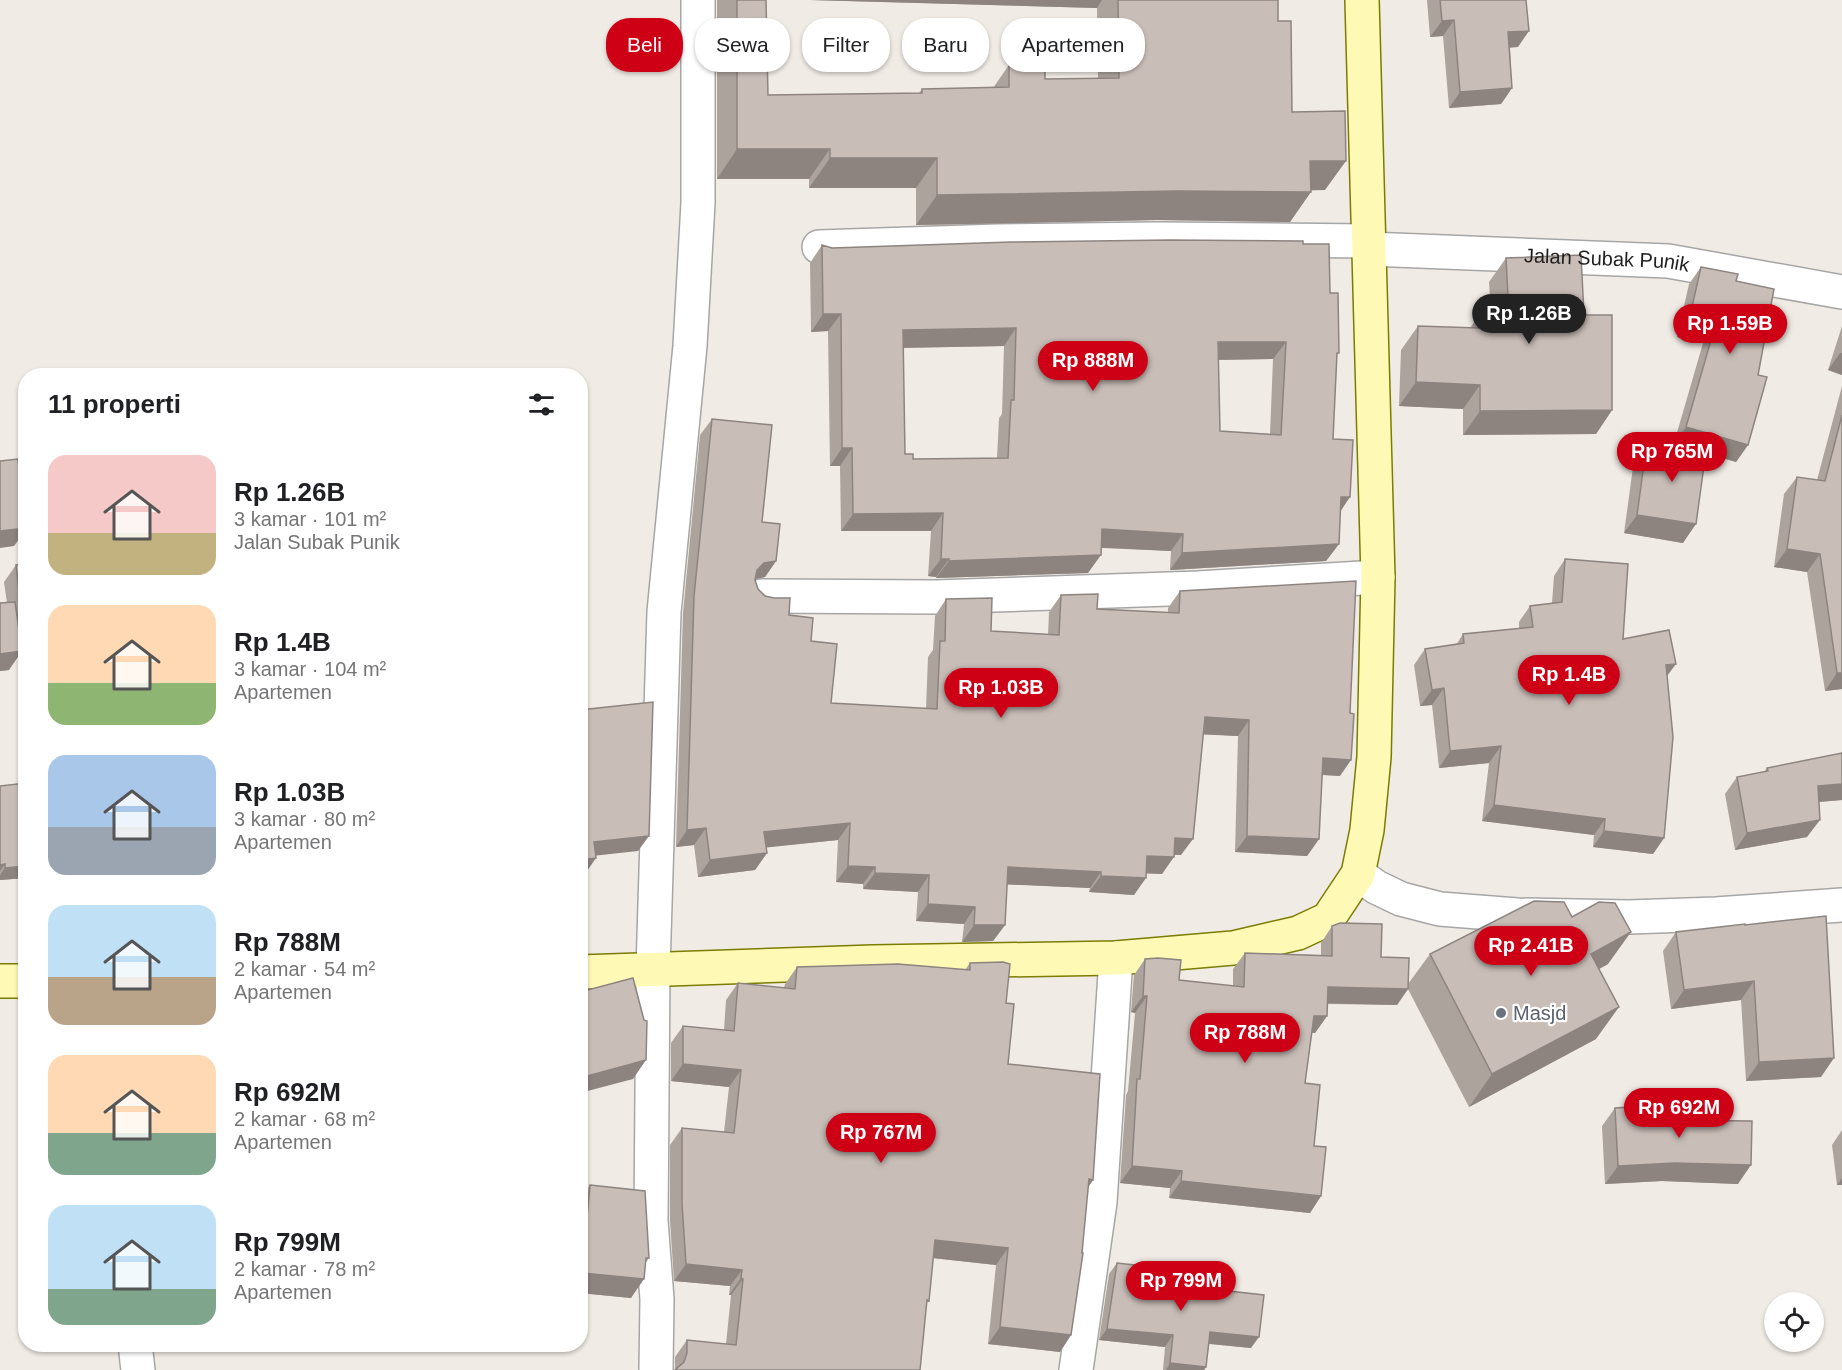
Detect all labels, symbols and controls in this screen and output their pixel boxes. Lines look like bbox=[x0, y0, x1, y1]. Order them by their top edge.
chip: Beli bbox=[606, 18, 683, 72]
chip: Sewa bbox=[695, 18, 790, 72]
chip: Filter bbox=[802, 18, 890, 72]
chip: Baru bbox=[902, 18, 989, 72]
chip: Apartemen bbox=[1001, 18, 1145, 72]
street label: Jalan Subak Punik bbox=[1524, 244, 1692, 276]
pin: Rp 1.26B bbox=[1467, 294, 1591, 345]
text: Rp 1.26B bbox=[1486, 302, 1572, 324]
pin: Rp 1.59B bbox=[1668, 304, 1792, 355]
text: Rp 1.59B bbox=[1687, 312, 1773, 334]
pin: Rp 888M bbox=[1038, 341, 1148, 392]
text: Rp 888M bbox=[1052, 349, 1134, 371]
icon: filters bbox=[525, 388, 558, 421]
text: 11 properti bbox=[48, 389, 181, 419]
pin: Rp 765M bbox=[1617, 432, 1727, 483]
text: Rp 765M bbox=[1631, 440, 1713, 462]
text: Rp 1.26B bbox=[234, 477, 345, 507]
icon: home bbox=[96, 479, 168, 551]
text: 3 kamar · 101 m² bbox=[234, 508, 386, 530]
text: Jalan Subak Punik bbox=[234, 531, 400, 553]
text: Rp 1.4B bbox=[234, 627, 331, 657]
icon: home bbox=[96, 629, 168, 701]
pin: Rp 1.4B bbox=[1514, 655, 1624, 706]
text: 3 kamar · 104 m² bbox=[234, 658, 386, 680]
text: Rp 1.4B bbox=[1532, 663, 1606, 685]
pin: Rp 1.03B bbox=[939, 668, 1063, 719]
text: Rp 1.03B bbox=[958, 676, 1044, 698]
text: Apartemen bbox=[234, 681, 332, 703]
text: Rp 1.03B bbox=[234, 777, 345, 807]
icon: home bbox=[96, 779, 168, 851]
text: 3 kamar · 80 m² bbox=[234, 808, 375, 830]
text: Apartemen bbox=[234, 831, 332, 853]
pin: Rp 2.41B bbox=[1469, 926, 1593, 977]
text: Rp 788M bbox=[234, 927, 341, 957]
icon: home bbox=[96, 929, 168, 1001]
text: Rp 2.41B bbox=[1488, 934, 1574, 956]
text: 2 kamar · 54 m² bbox=[234, 958, 375, 980]
text: Apartemen bbox=[234, 981, 332, 1003]
place label: Masjd bbox=[1513, 1002, 1566, 1024]
marker: Masjd bbox=[1494, 1006, 1508, 1020]
pin: Rp 788M bbox=[1190, 1013, 1300, 1064]
text: Rp 788M bbox=[1204, 1021, 1286, 1043]
text: Rp 692M bbox=[234, 1077, 341, 1107]
icon: home bbox=[96, 1079, 168, 1151]
pin: Rp 692M bbox=[1624, 1088, 1734, 1139]
text: Rp 692M bbox=[1638, 1096, 1720, 1118]
text: 2 kamar · 68 m² bbox=[234, 1108, 375, 1130]
pin: Rp 767M bbox=[826, 1113, 936, 1164]
text: Rp 767M bbox=[840, 1121, 922, 1143]
text: Apartemen bbox=[234, 1131, 332, 1153]
text: Rp 799M bbox=[234, 1227, 341, 1257]
icon: home bbox=[96, 1229, 168, 1301]
text: 2 kamar · 78 m² bbox=[234, 1258, 375, 1280]
pin: Rp 799M bbox=[1126, 1261, 1236, 1312]
text: Rp 799M bbox=[1140, 1269, 1222, 1291]
text: Apartemen bbox=[234, 1281, 332, 1303]
map controls bbox=[1764, 1292, 1824, 1352]
button: locate bbox=[1764, 1292, 1824, 1352]

